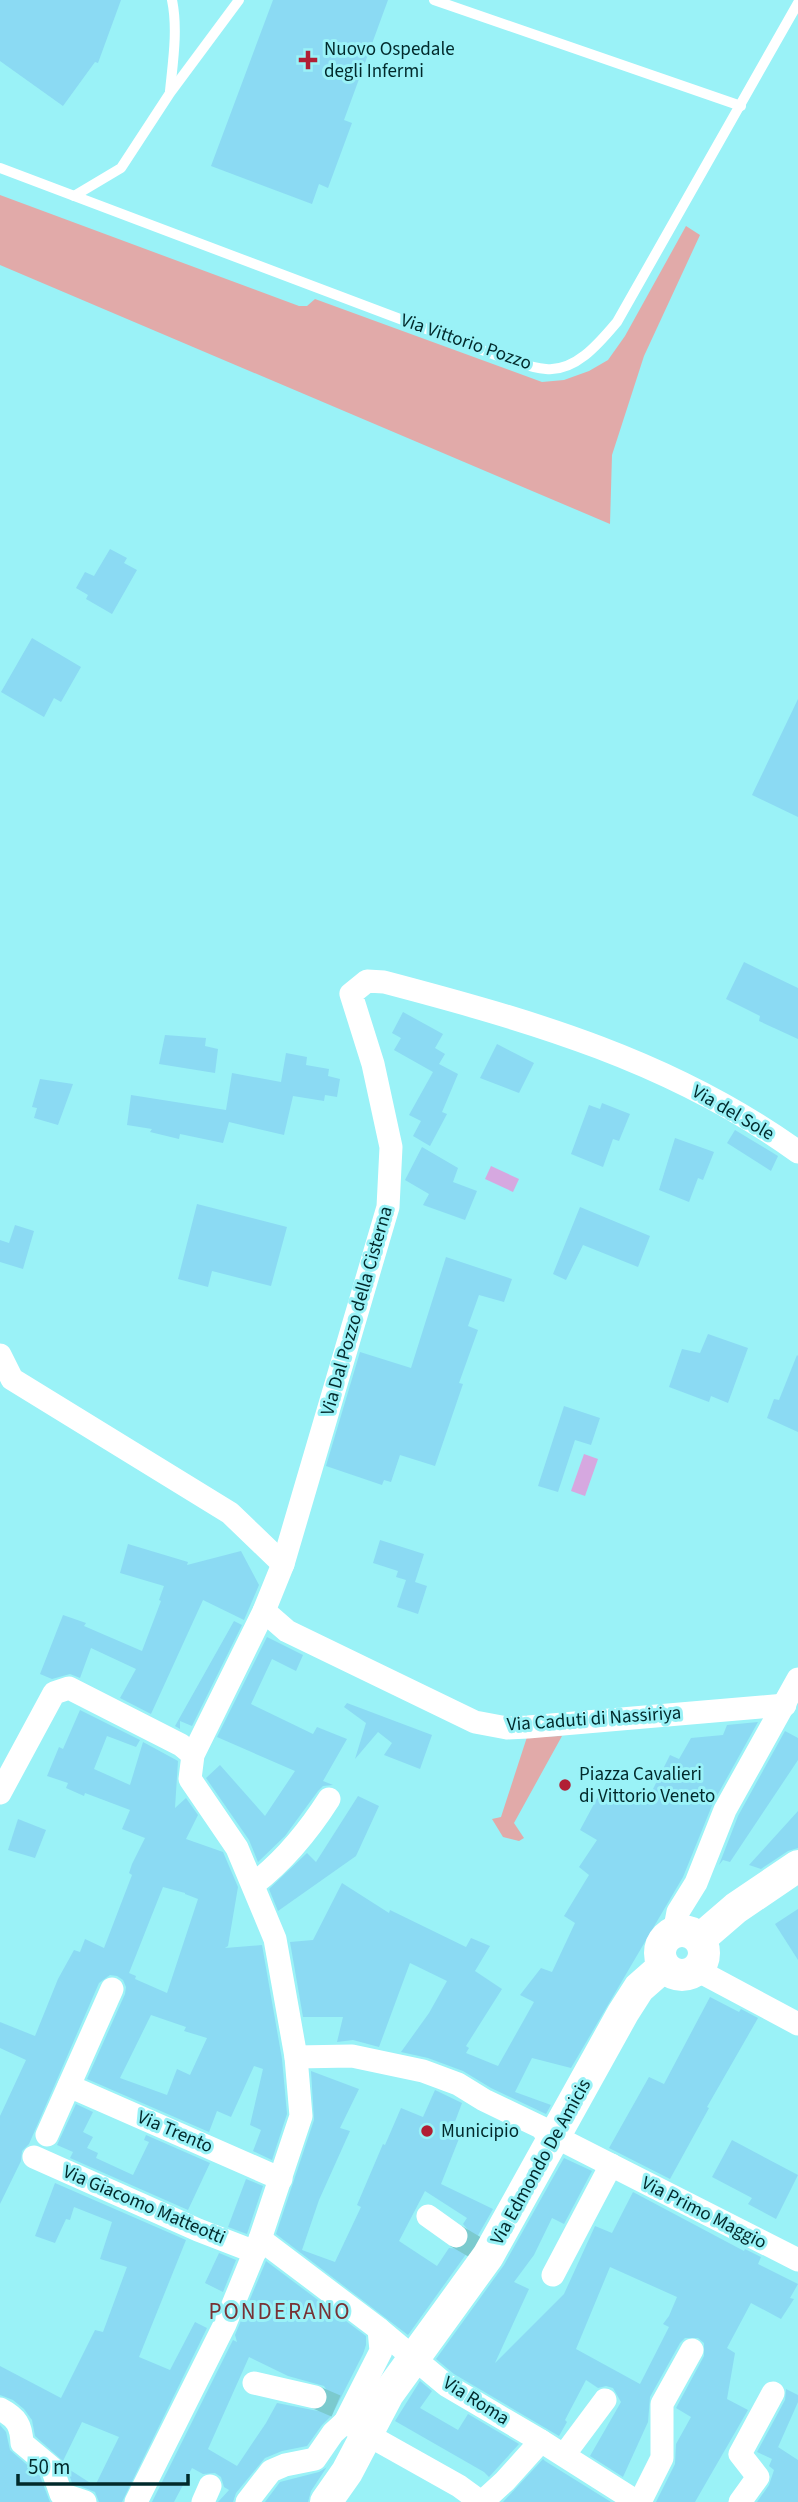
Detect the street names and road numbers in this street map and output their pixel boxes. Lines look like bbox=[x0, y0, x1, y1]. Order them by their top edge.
street label: Via Vittorio Pozzo bbox=[397, 307, 535, 377]
street label: Via del Sole bbox=[687, 1079, 779, 1147]
street label: Via Dal Pozzo della Cisterna bbox=[314, 1203, 400, 1419]
street label: Via Caduti di Nassiriya bbox=[506, 1699, 682, 1739]
street label: Via Edmondo De Amicis bbox=[484, 2074, 598, 2250]
street label: Via Trento bbox=[133, 2104, 217, 2160]
street label: Via Giacomo Matteotti bbox=[59, 2159, 229, 2251]
street label: Via Primo Maggio bbox=[637, 2170, 771, 2256]
street label: Via Roma bbox=[437, 2370, 515, 2432]

